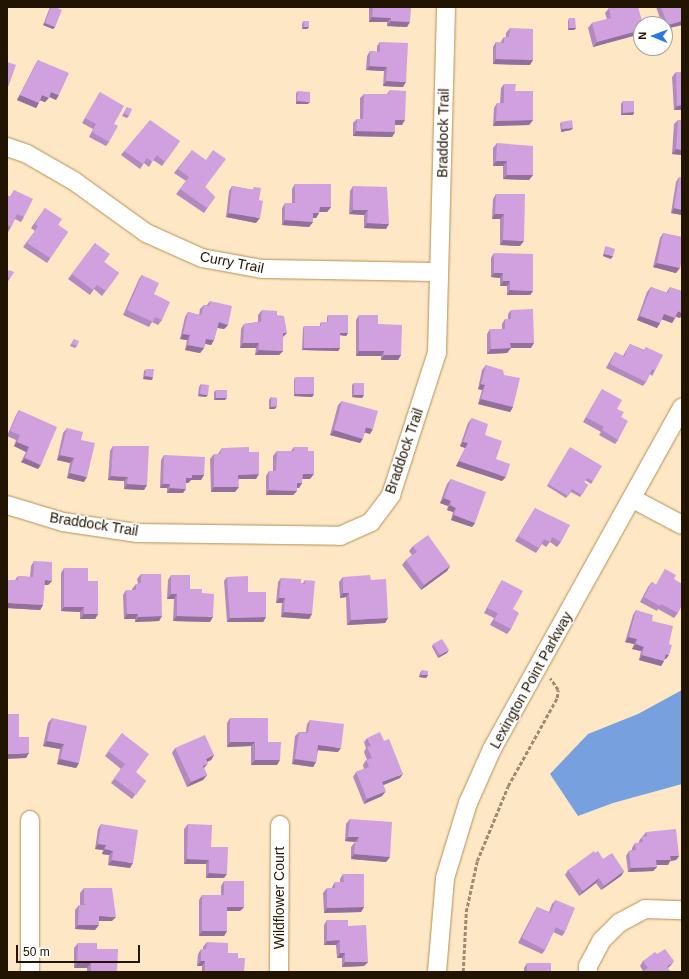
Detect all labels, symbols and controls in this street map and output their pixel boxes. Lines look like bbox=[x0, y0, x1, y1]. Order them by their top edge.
north arrow bbox=[633, 16, 673, 56]
text: N bbox=[636, 32, 648, 40]
street label: Braddock Trail bbox=[434, 88, 452, 178]
street label: Curry Trail bbox=[199, 248, 265, 276]
street label: Braddock Trail bbox=[381, 406, 427, 496]
street label: Braddock Trail bbox=[48, 509, 140, 539]
street label: Lexington Point Parkway bbox=[486, 609, 576, 751]
street label: Wildflower Court bbox=[271, 847, 287, 949]
scale bar bbox=[18, 937, 142, 963]
text: 50 m bbox=[23, 945, 50, 959]

